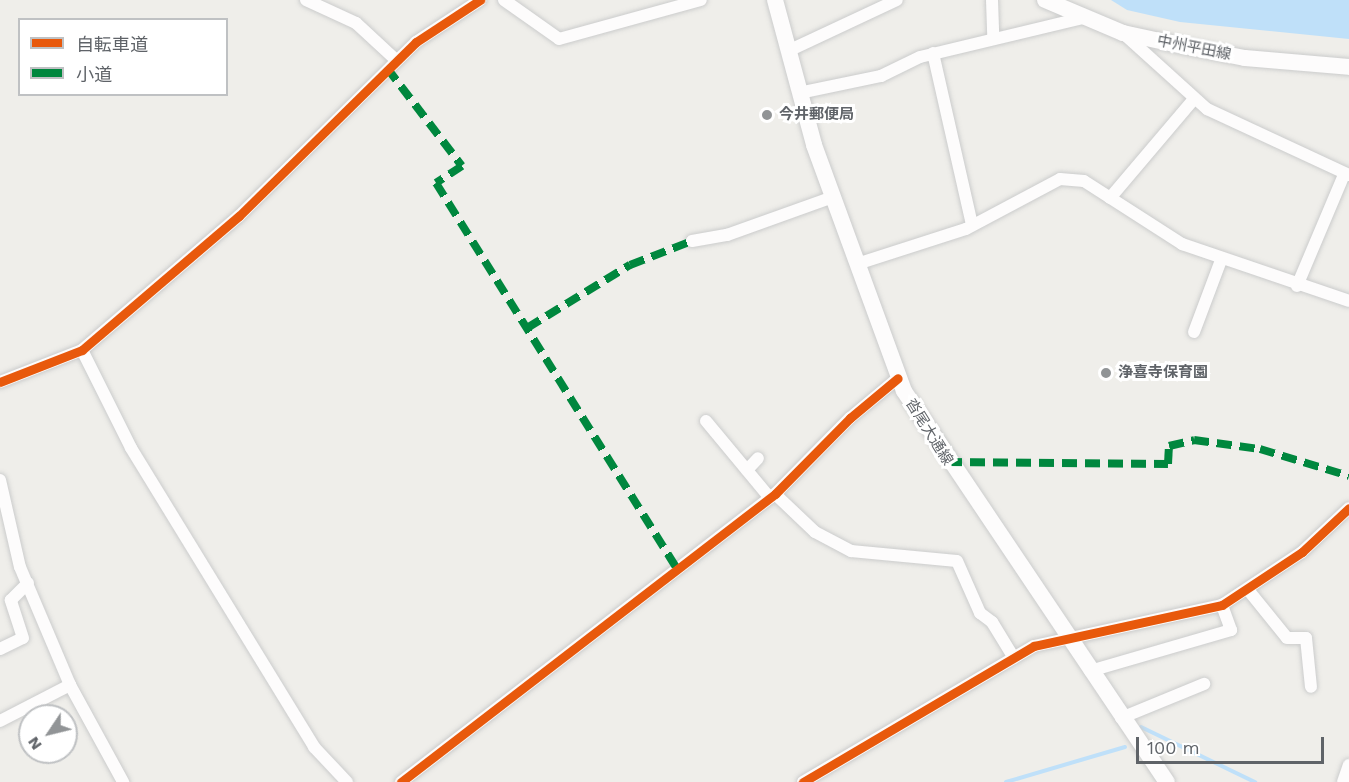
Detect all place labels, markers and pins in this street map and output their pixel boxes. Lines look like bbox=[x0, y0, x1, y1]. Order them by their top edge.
place label: 今井郵便局 bbox=[779, 106, 854, 124]
marker: 今井郵便局 bbox=[760, 108, 774, 122]
place label: 浄喜寺保育園 bbox=[1118, 364, 1208, 382]
marker: 浄喜寺保育園 bbox=[1099, 366, 1113, 380]

